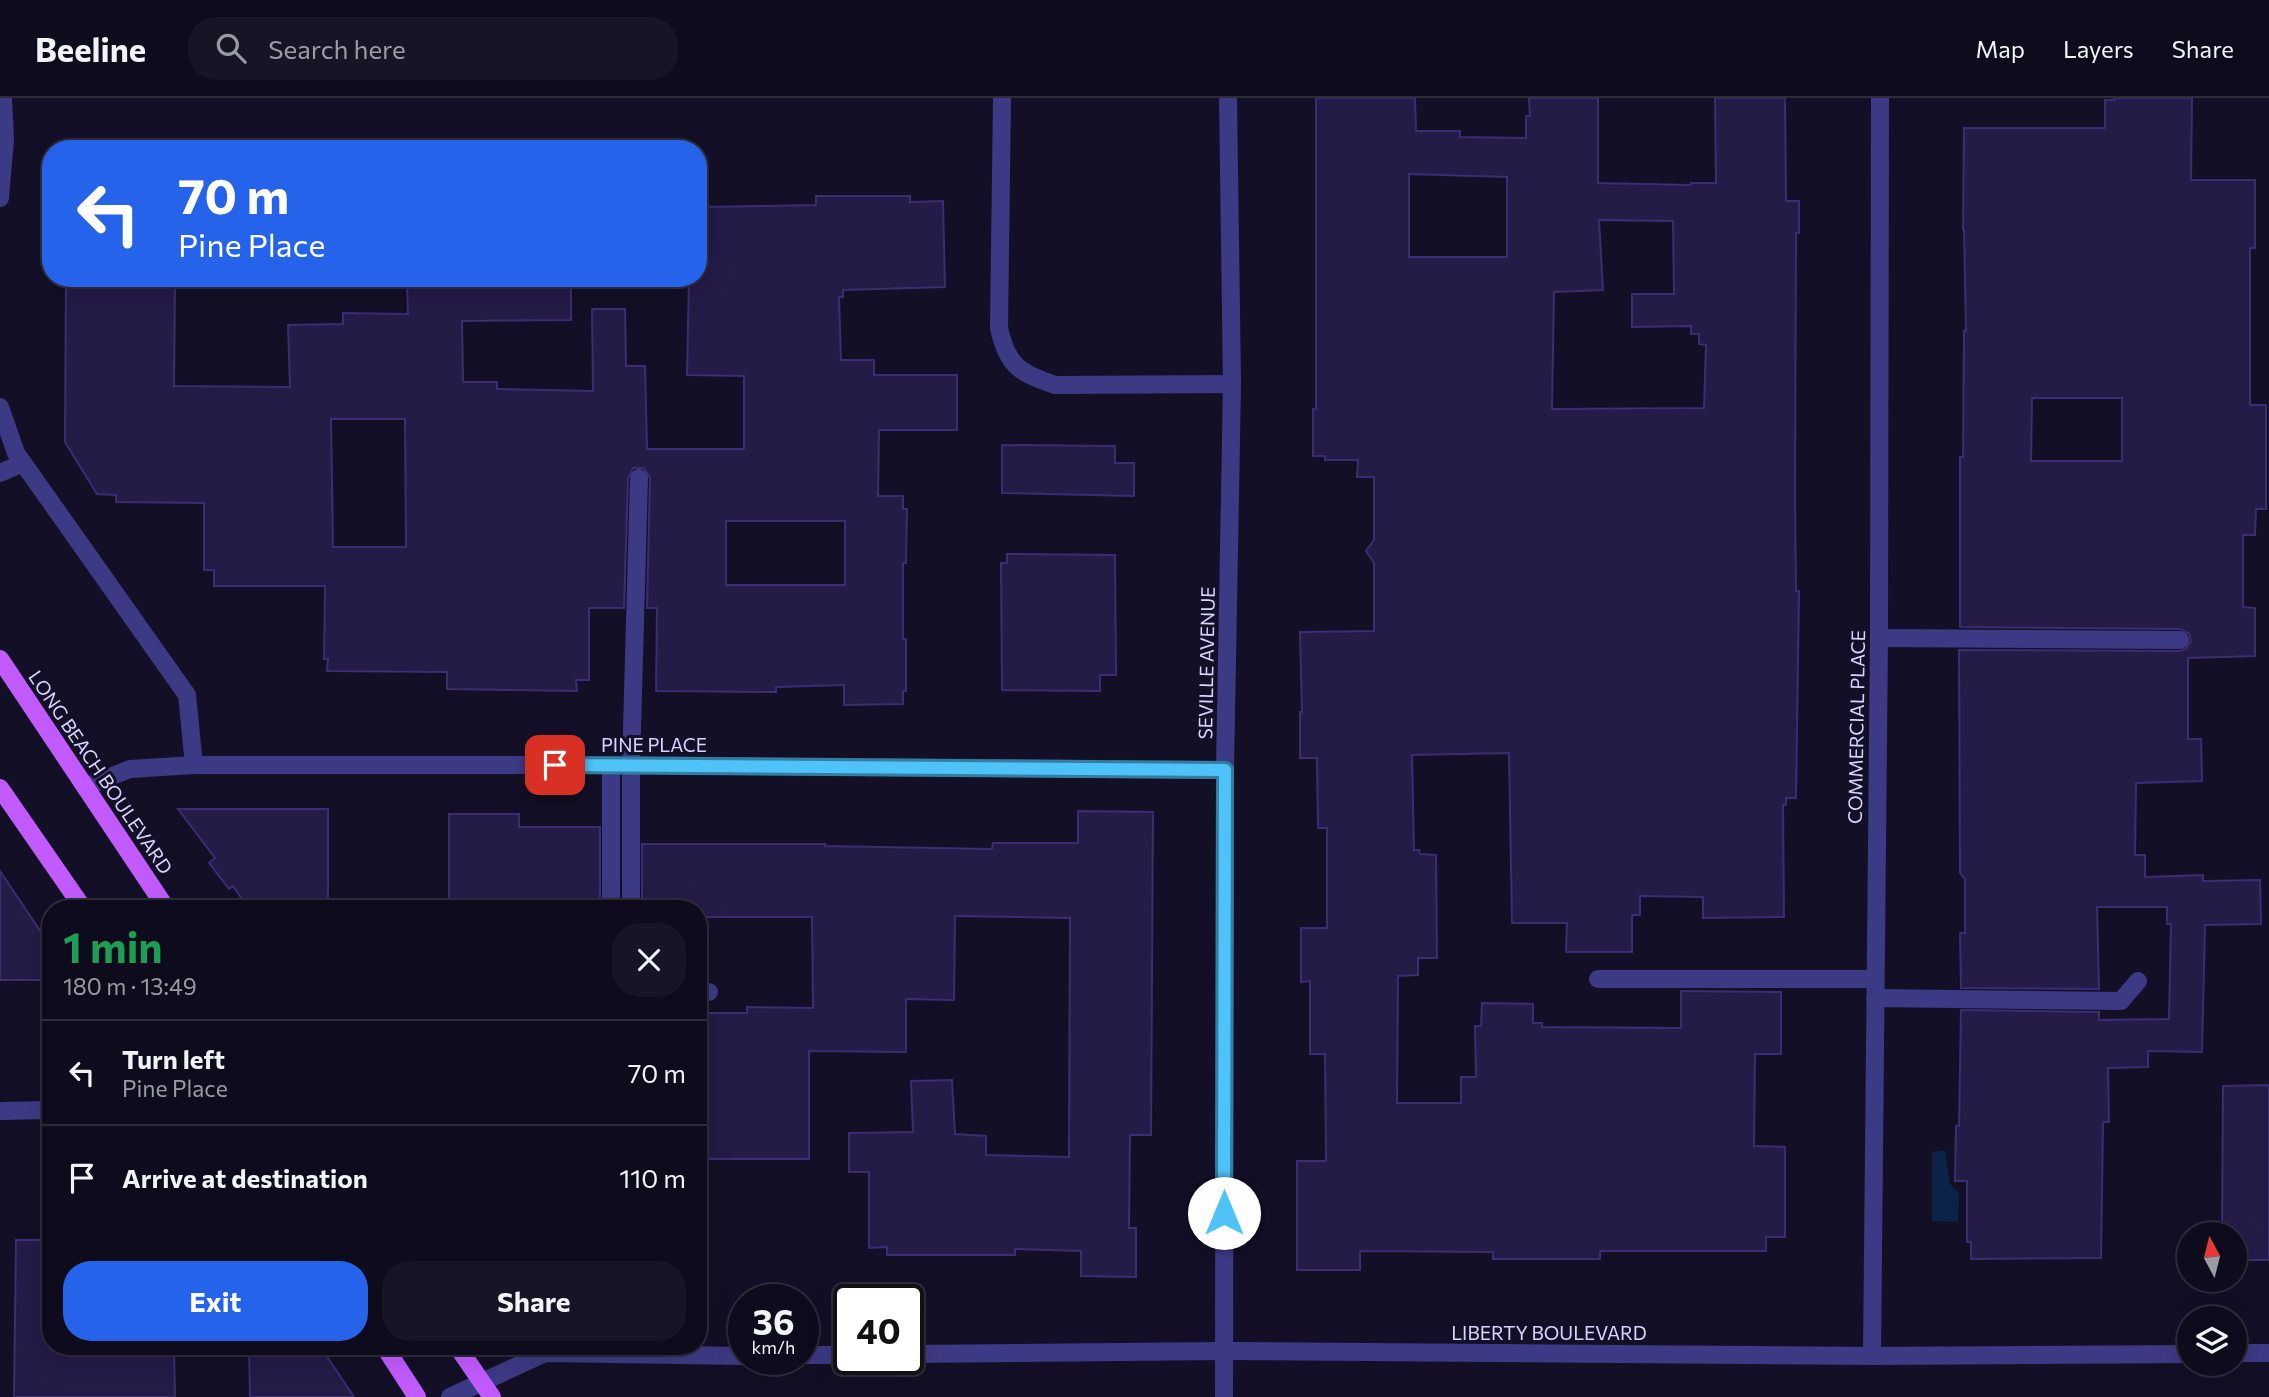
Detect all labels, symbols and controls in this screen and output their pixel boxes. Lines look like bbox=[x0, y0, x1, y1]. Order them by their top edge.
search box bbox=[188, 17, 678, 80]
text: Beeline bbox=[35, 28, 146, 69]
icon: search bbox=[212, 29, 250, 67]
text: Search here bbox=[268, 33, 406, 64]
text: Map bbox=[1976, 34, 2025, 63]
text: Layers bbox=[2063, 34, 2134, 63]
text: Share bbox=[2172, 34, 2234, 63]
text: 70 m bbox=[178, 164, 289, 224]
icon: left bbox=[63, 168, 154, 259]
text: Pine Place bbox=[178, 224, 325, 264]
street label: SEVILLE AVENUE bbox=[1193, 586, 1219, 740]
street label: COMMERCIAL PLACE bbox=[1843, 630, 1869, 824]
street label: LONG BEACH BOULEVARD bbox=[24, 666, 178, 878]
street label: PINE PLACE bbox=[601, 733, 707, 756]
pin bbox=[525, 735, 585, 795]
icon: arrive bbox=[536, 746, 574, 784]
text: 1 min bbox=[63, 920, 163, 972]
button: close bbox=[612, 923, 686, 997]
text: 180 m · 13:49 bbox=[63, 972, 197, 1000]
text: Turn left bbox=[122, 1043, 225, 1074]
icon: left bbox=[63, 1054, 101, 1092]
text: 70 m bbox=[628, 1057, 686, 1088]
text: Pine Place bbox=[122, 1074, 228, 1102]
icon: arrive bbox=[63, 1159, 101, 1197]
text: Arrive at destination bbox=[122, 1162, 368, 1193]
text: 110 m bbox=[619, 1162, 686, 1193]
position arrow bbox=[1187, 1176, 1261, 1250]
north arrow bbox=[2177, 1222, 2247, 1292]
map controls bbox=[2177, 1222, 2247, 1376]
button: Exit bbox=[63, 1261, 368, 1341]
button: Share bbox=[382, 1261, 686, 1341]
speed limit sign: 40 bbox=[833, 1284, 924, 1375]
text: 36 bbox=[753, 1299, 794, 1342]
button: layers bbox=[2177, 1306, 2247, 1376]
street label: LIBERTY BOULEVARD bbox=[1451, 1321, 1647, 1344]
text: km/h bbox=[752, 1336, 795, 1358]

